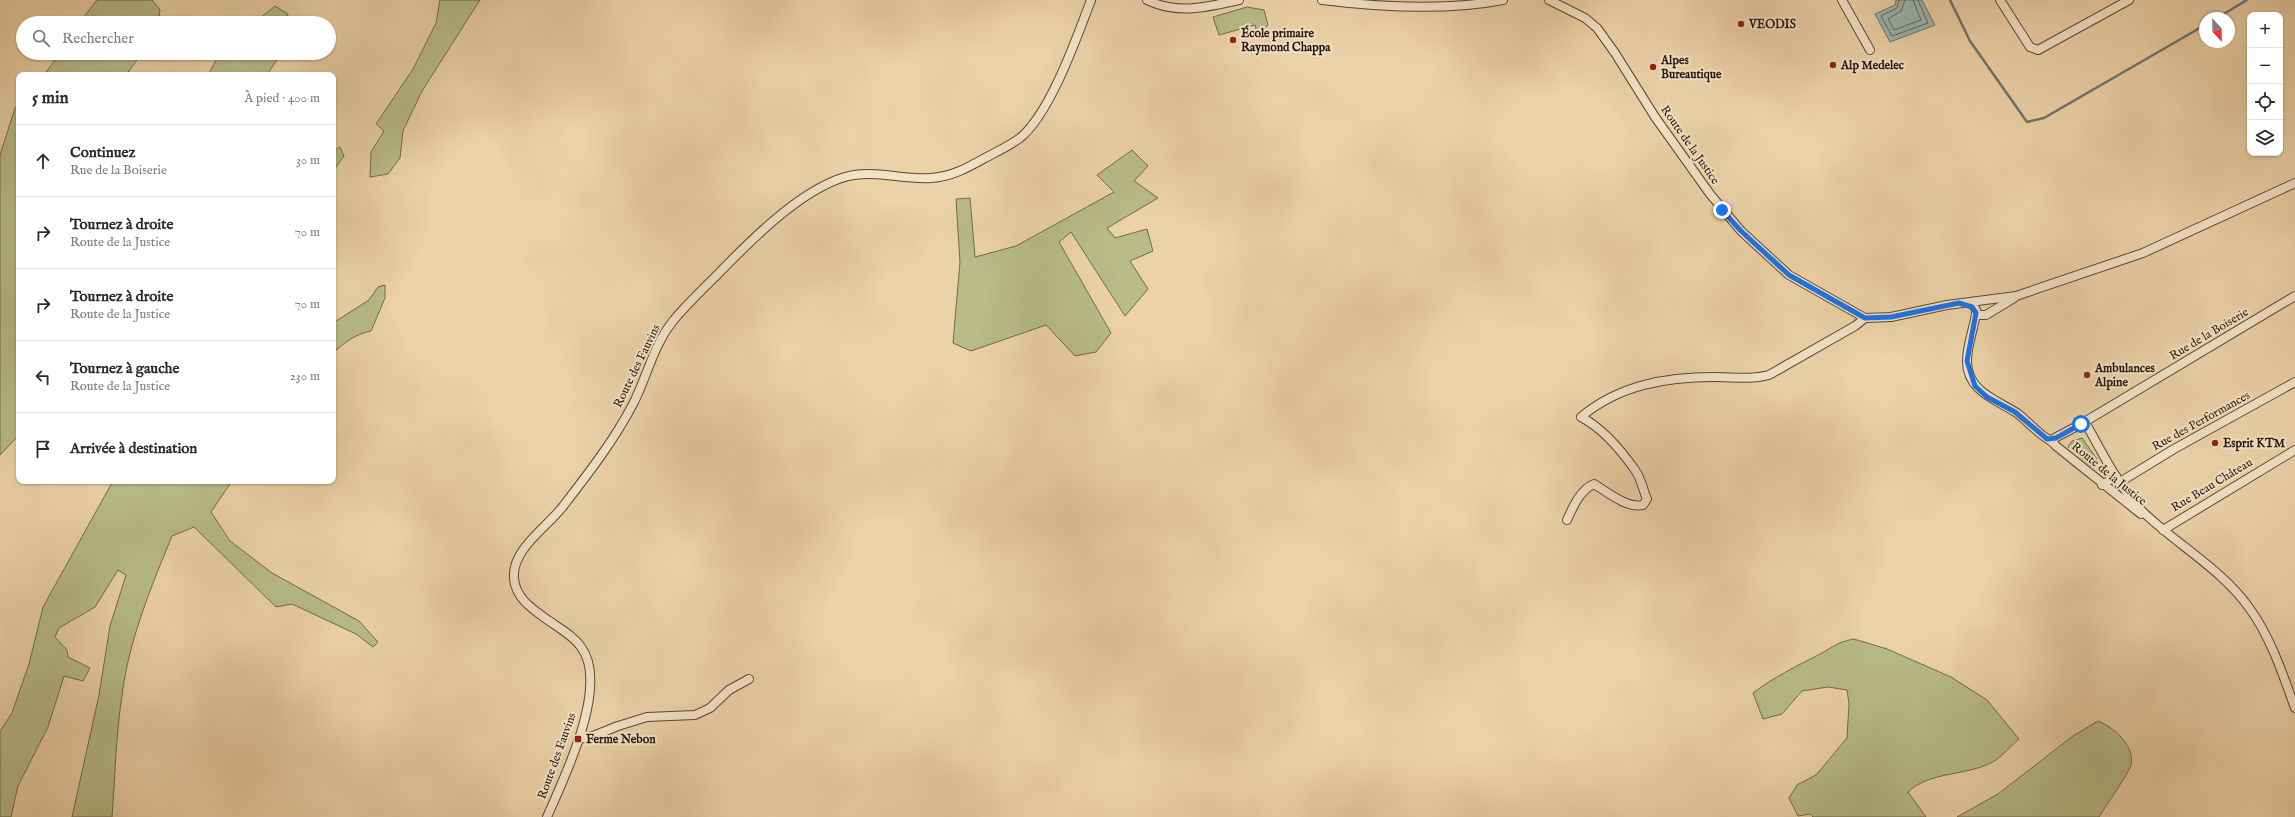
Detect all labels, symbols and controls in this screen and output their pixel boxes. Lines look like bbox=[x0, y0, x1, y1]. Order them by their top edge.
north arrow bbox=[2199, 12, 2235, 48]
map controls bbox=[2247, 12, 2283, 156]
button: + bbox=[2247, 12, 2283, 48]
search box bbox=[16, 16, 336, 60]
place label: VEODIS bbox=[1748, 17, 1796, 32]
marker: VEODIS bbox=[1736, 19, 1746, 29]
place label: École primaire Raymond Chappa bbox=[1241, 25, 1331, 56]
icon: search bbox=[30, 27, 52, 49]
text: Rechercher bbox=[62, 29, 134, 48]
marker: École primaire Raymond Chappa bbox=[1228, 35, 1238, 45]
button: − bbox=[2247, 48, 2283, 84]
place label: Alpes Bureautique bbox=[1660, 53, 1722, 83]
place label: Alp Medelec bbox=[1840, 58, 1905, 74]
marker: Alp Medelec bbox=[1828, 60, 1838, 70]
marker: Alpes Bureautique bbox=[1648, 62, 1658, 72]
button: locate bbox=[2247, 84, 2283, 120]
text: 5 min bbox=[32, 88, 69, 109]
text: À pied · 400 m bbox=[244, 90, 320, 107]
street label: Route de la Justice bbox=[1656, 103, 1723, 188]
button: layers bbox=[2247, 120, 2283, 156]
text: Continuez bbox=[70, 143, 135, 162]
icon: ahead bbox=[32, 150, 54, 172]
text: 30 m bbox=[296, 152, 320, 169]
text: Rue de la Boiserie bbox=[70, 162, 167, 179]
route end bbox=[1713, 201, 1731, 219]
text: Tournez à droite bbox=[70, 215, 173, 234]
icon: right bbox=[32, 222, 54, 244]
text: 70 m bbox=[295, 224, 320, 241]
text: Route de la Justice bbox=[70, 234, 170, 251]
text: Tournez à droite bbox=[70, 287, 173, 306]
icon: right bbox=[32, 294, 54, 316]
text: 70 m bbox=[295, 296, 320, 313]
street label: Rue de la Boiserie bbox=[2167, 304, 2252, 363]
text: Route de la Justice bbox=[70, 306, 170, 323]
street label: Route des Fauvins bbox=[610, 322, 664, 410]
text: Tournez à gauche bbox=[70, 359, 179, 378]
place label: Ambulances Alpine bbox=[2094, 361, 2155, 391]
icon: left bbox=[32, 366, 54, 388]
text: 230 m bbox=[290, 368, 320, 385]
marker: Ambulances Alpine bbox=[2082, 370, 2092, 380]
text: Route de la Justice bbox=[70, 378, 170, 395]
street label: Rue des Performances bbox=[2149, 388, 2253, 454]
route start bbox=[2072, 415, 2090, 433]
place label: Esprit KTM bbox=[2223, 436, 2286, 452]
icon: arrive bbox=[32, 438, 54, 460]
marker: Esprit KTM bbox=[2210, 438, 2220, 448]
text: Arrivée à destination bbox=[70, 439, 197, 458]
street label: Route de la Justice bbox=[2068, 439, 2150, 510]
street label: Rue Beau Château bbox=[2169, 455, 2255, 515]
street label: Route des Fauvins bbox=[534, 711, 580, 801]
place label: Ferme Nebon bbox=[586, 732, 656, 747]
marker: Ferme Nebon bbox=[573, 734, 583, 744]

